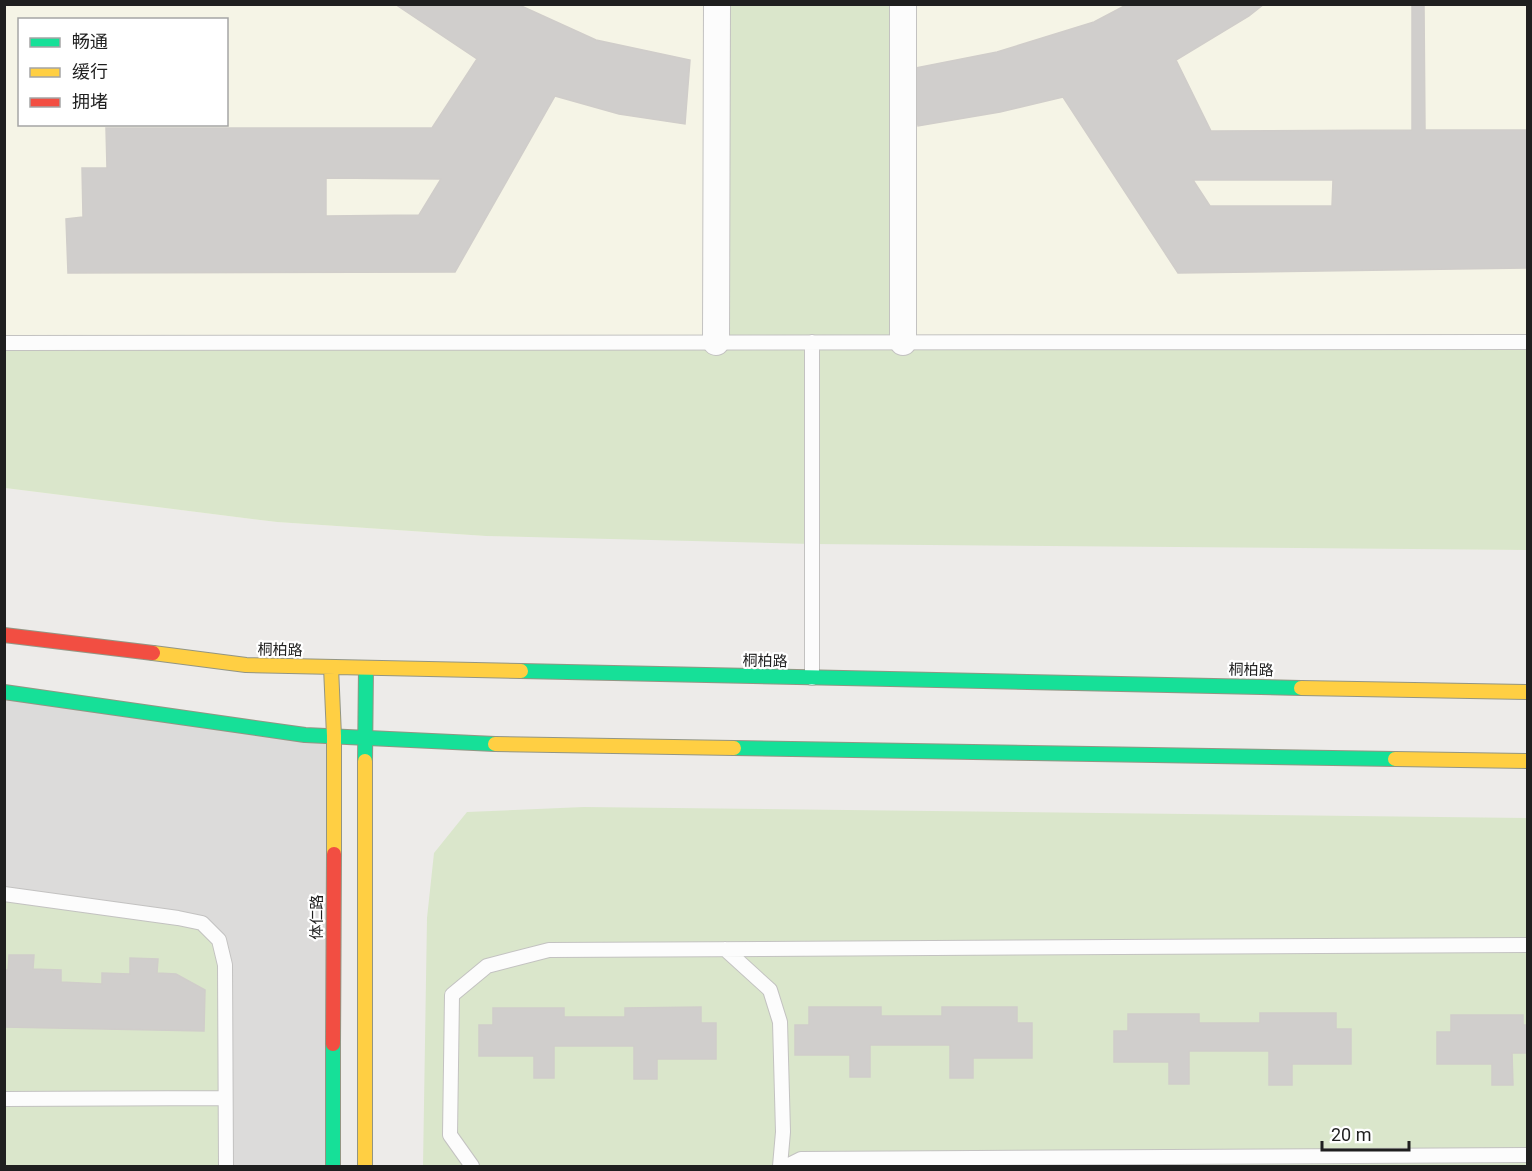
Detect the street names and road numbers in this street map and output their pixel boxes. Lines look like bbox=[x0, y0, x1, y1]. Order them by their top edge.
street label: 桐柏路 bbox=[257, 641, 303, 659]
street label: 桐柏路 bbox=[742, 652, 788, 670]
street label: 桐柏路 bbox=[1228, 661, 1274, 679]
street label: 体仁路 bbox=[308, 894, 326, 940]

